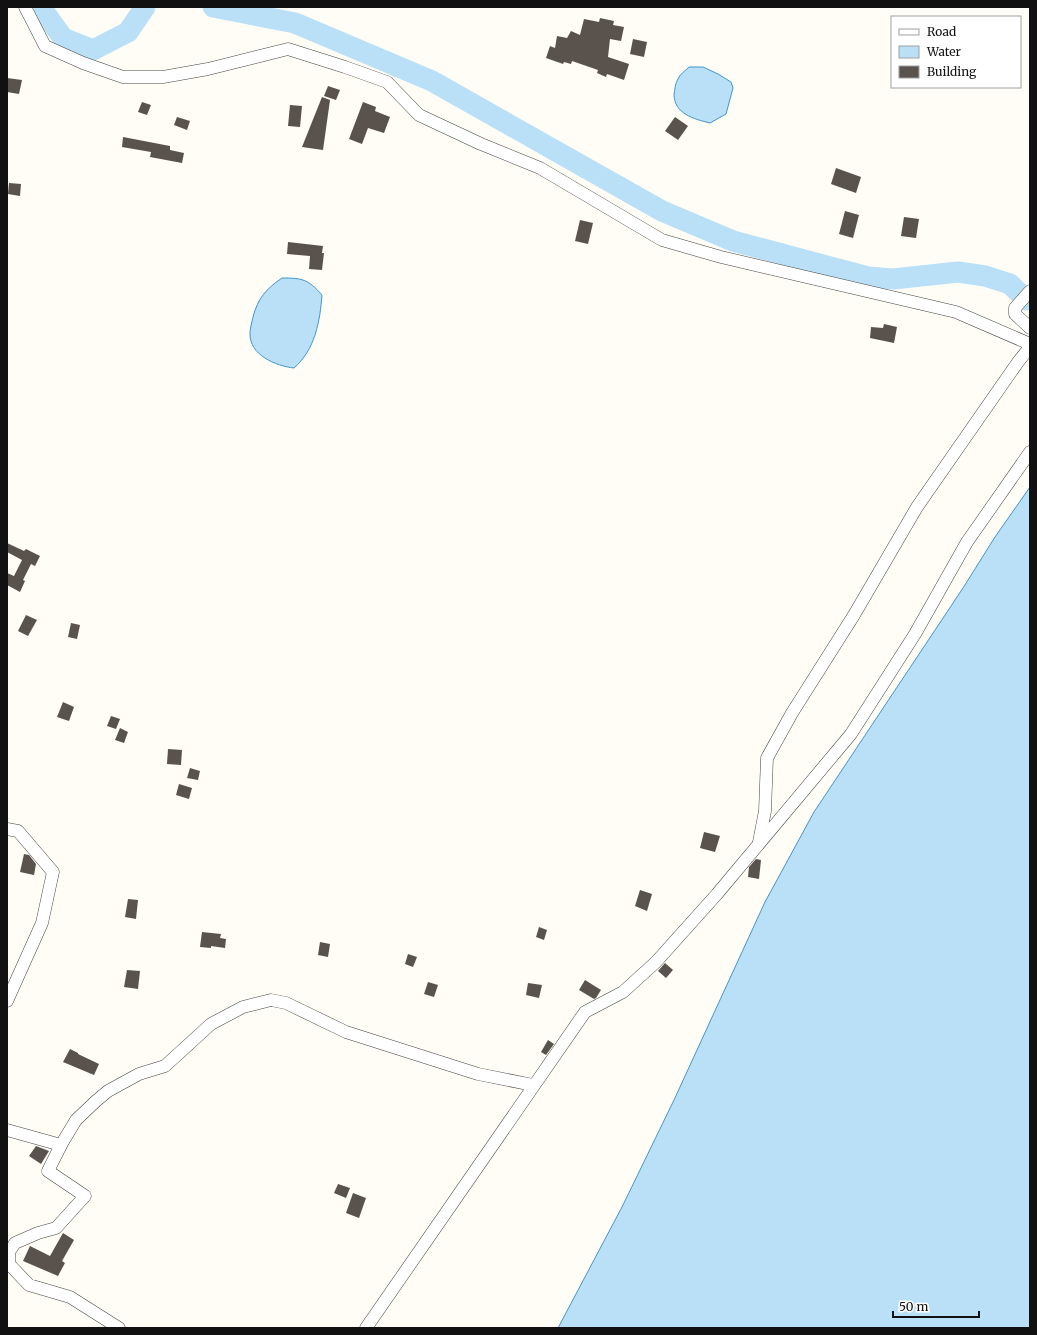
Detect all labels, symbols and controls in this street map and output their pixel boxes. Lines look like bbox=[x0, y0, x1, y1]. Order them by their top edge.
legend bbox=[891, 16, 1021, 88]
text: Road bbox=[927, 24, 956, 39]
text: Water bbox=[926, 44, 962, 59]
text: Building bbox=[927, 64, 977, 79]
scale bar bbox=[893, 1293, 979, 1319]
text: 50 m bbox=[899, 1299, 928, 1314]

